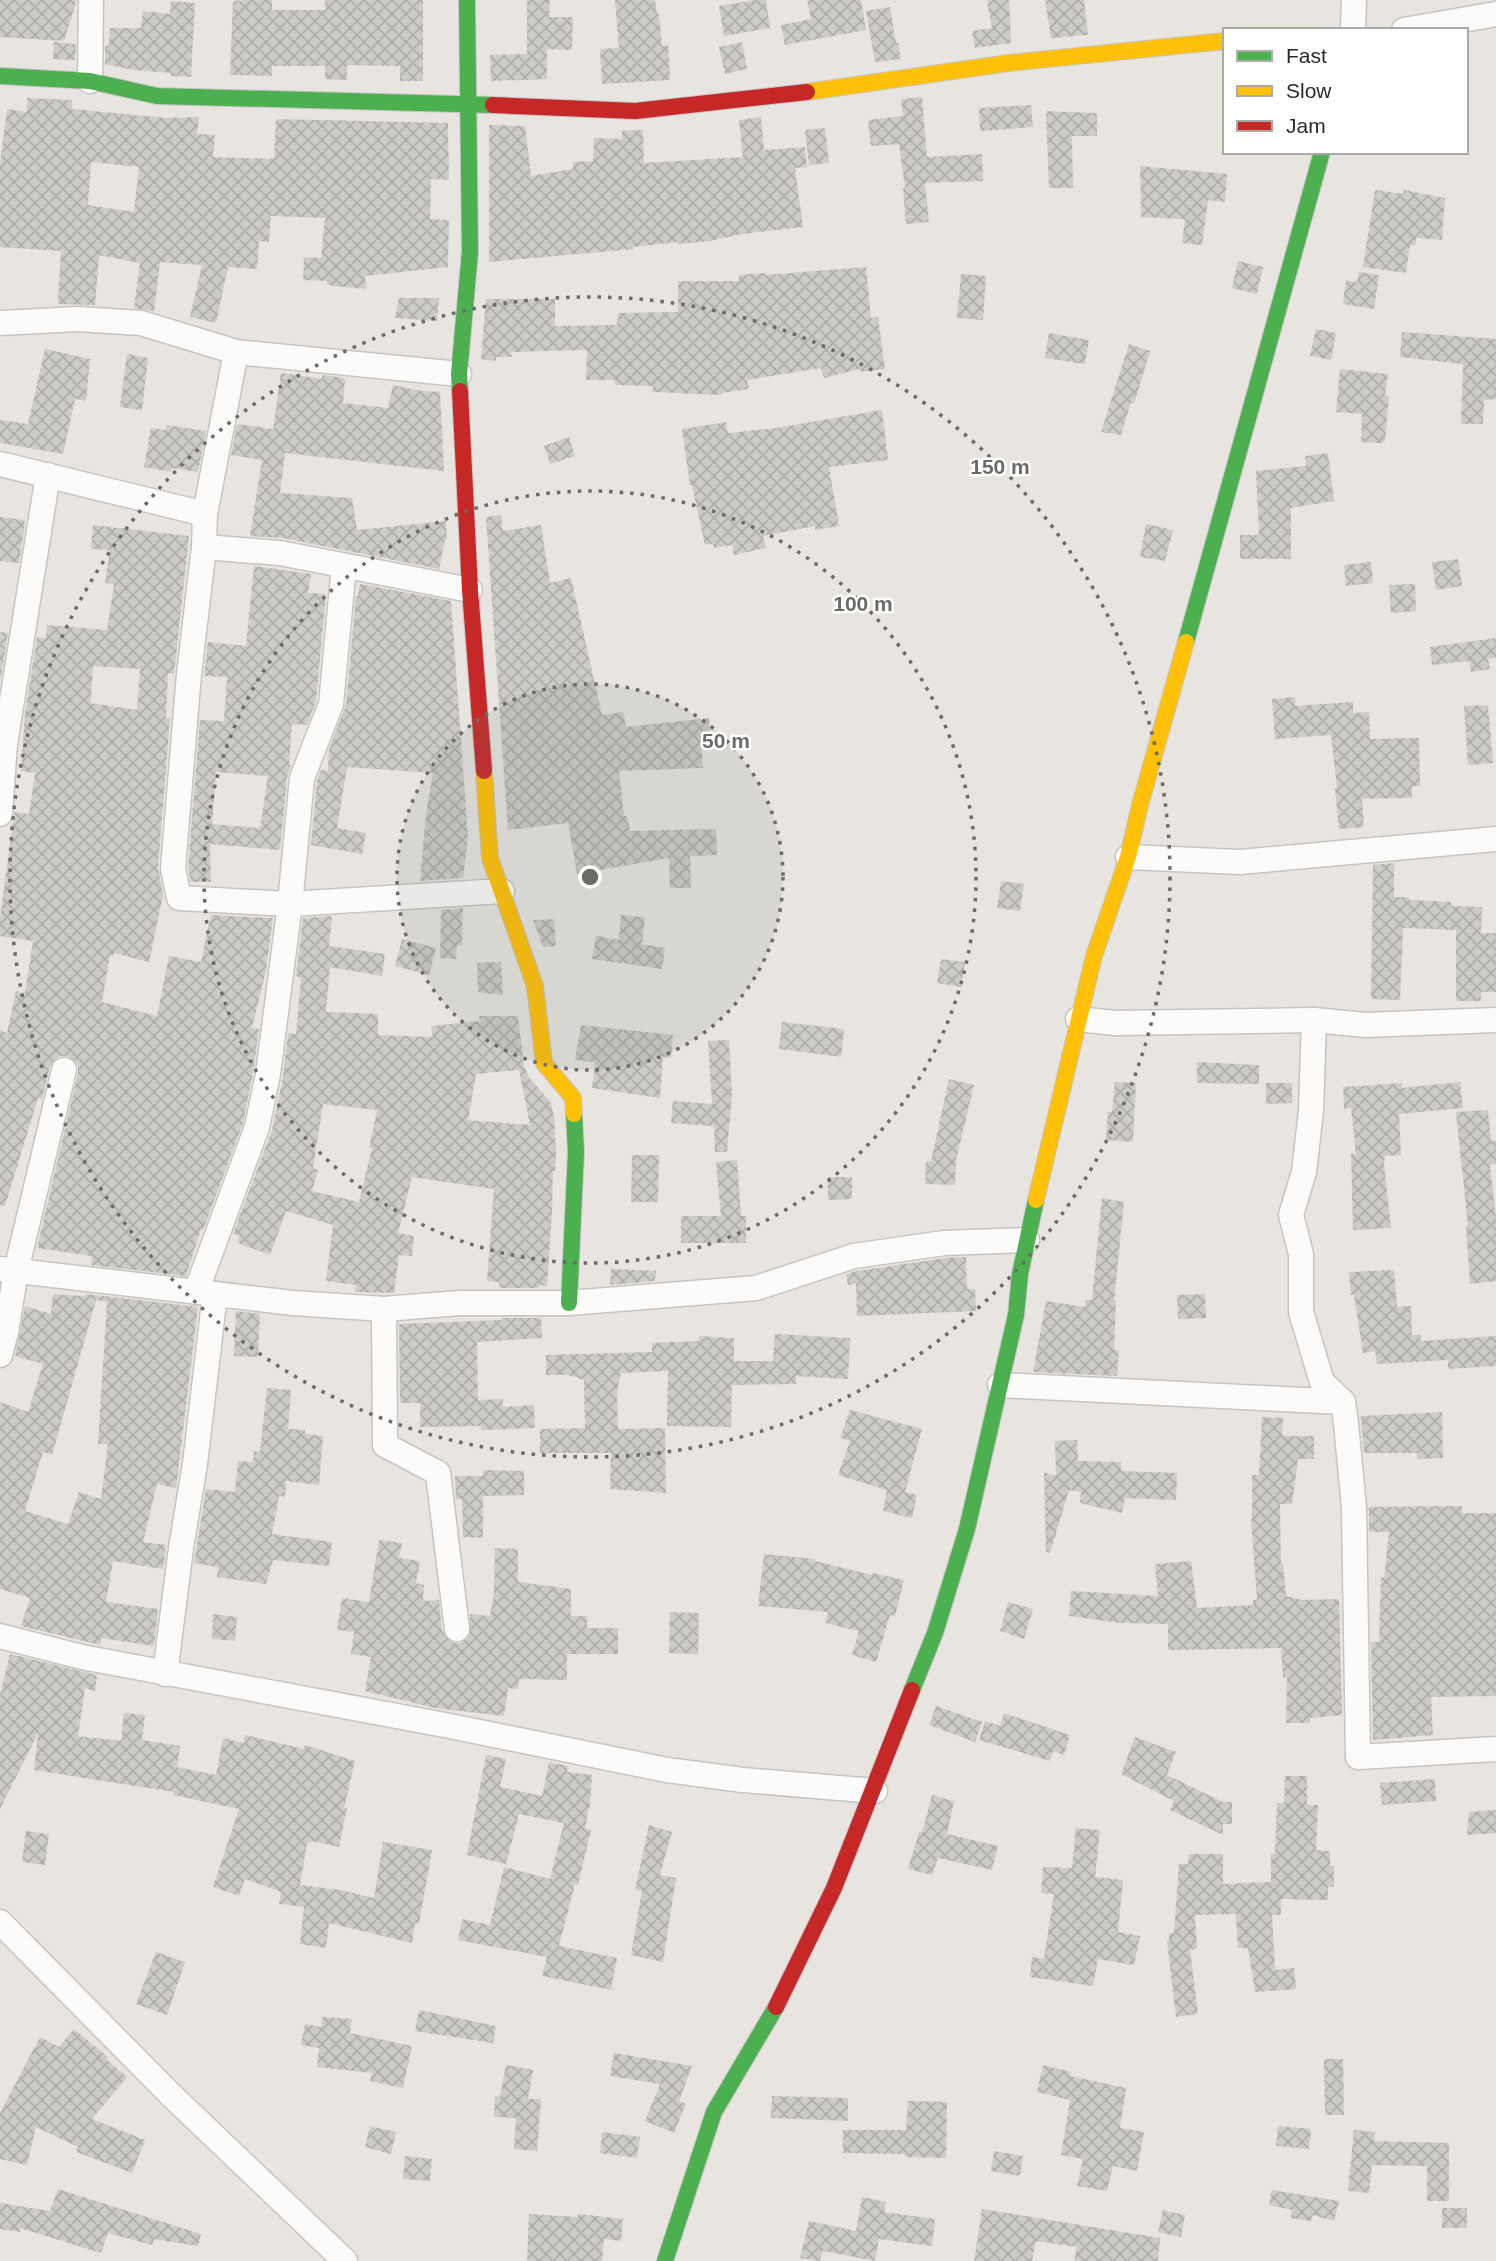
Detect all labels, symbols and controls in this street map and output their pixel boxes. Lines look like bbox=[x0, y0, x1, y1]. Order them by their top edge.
legend bbox=[1223, 28, 1468, 154]
text: Fast bbox=[1286, 44, 1327, 67]
text: Slow bbox=[1286, 79, 1332, 102]
text: Jam bbox=[1286, 114, 1326, 137]
text: 150 m bbox=[970, 455, 1030, 478]
text: 100 m bbox=[833, 592, 893, 615]
text: 50 m bbox=[702, 729, 750, 752]
centre of rings bbox=[578, 865, 602, 889]

